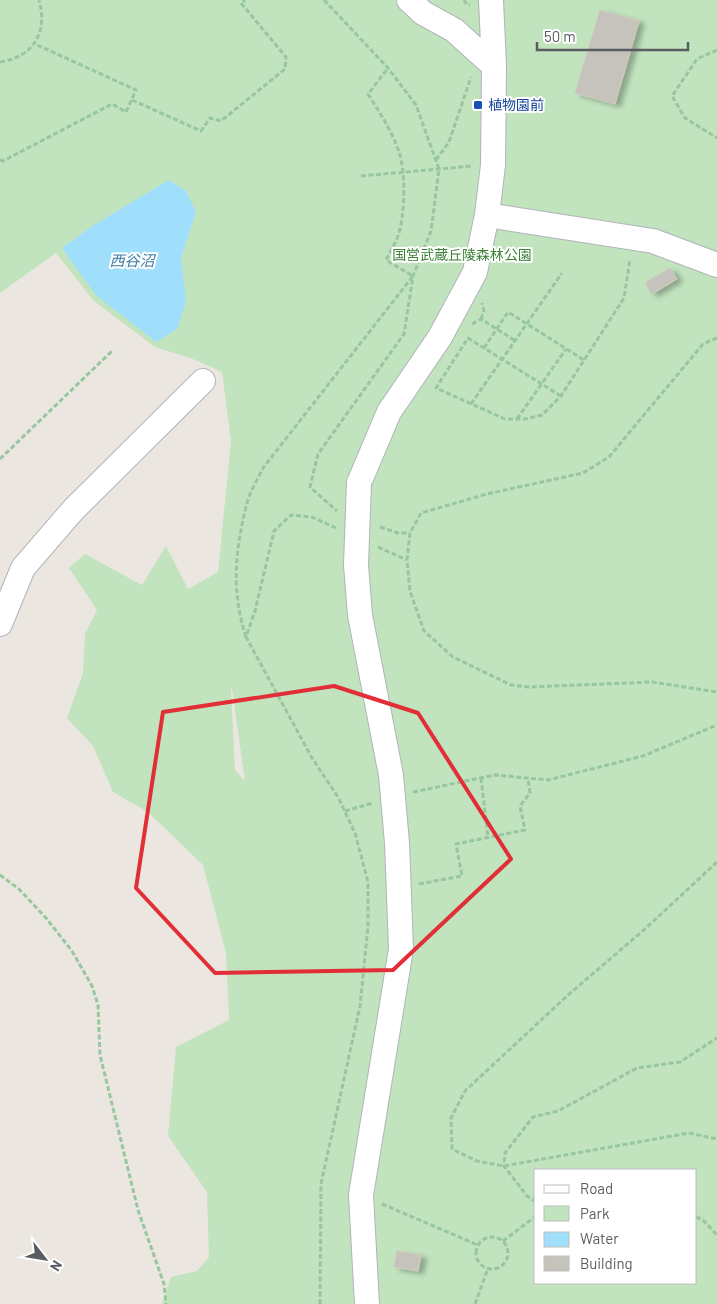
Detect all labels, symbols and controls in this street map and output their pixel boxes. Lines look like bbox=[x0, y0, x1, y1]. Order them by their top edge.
scale bar bbox=[537, 20, 688, 52]
text: 50 m bbox=[544, 27, 576, 45]
place label: 植物園前 bbox=[488, 96, 544, 113]
marker: 植物園前 bbox=[472, 99, 484, 111]
park label: 国営武蔵丘陵森林公園 bbox=[392, 246, 532, 263]
water label: 西谷沼 bbox=[109, 251, 156, 269]
legend bbox=[534, 1169, 697, 1284]
text: Road bbox=[580, 1179, 613, 1197]
text: Park bbox=[580, 1204, 610, 1222]
text: Water bbox=[580, 1229, 619, 1247]
north arrow bbox=[20, 1234, 70, 1284]
text: Building bbox=[580, 1254, 633, 1272]
text: N bbox=[47, 1258, 66, 1274]

